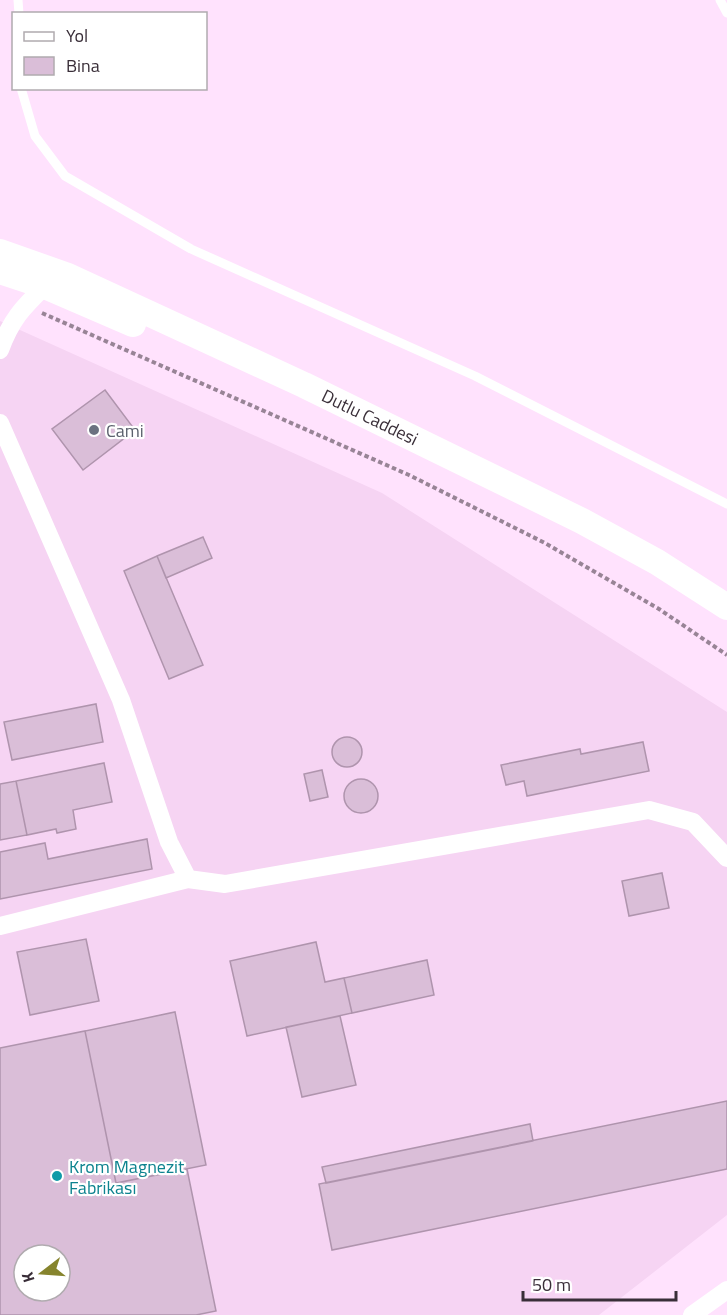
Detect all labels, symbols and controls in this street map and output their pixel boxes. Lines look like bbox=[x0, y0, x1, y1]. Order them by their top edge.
legend bbox=[12, 12, 207, 90]
text: Yol bbox=[66, 22, 88, 49]
text: Bina bbox=[66, 52, 100, 79]
street label: Dutlu Caddesi bbox=[317, 382, 423, 452]
place label: Cami bbox=[106, 417, 144, 444]
marker: Cami bbox=[87, 423, 101, 437]
place label: Krom Magnezit Fabrikası bbox=[69, 1153, 185, 1201]
marker: Krom Magnezit Fabrikası bbox=[50, 1169, 64, 1183]
north arrow bbox=[12, 1243, 72, 1303]
scale bar bbox=[523, 1264, 676, 1302]
text: K bbox=[15, 1269, 41, 1285]
text: 50 m bbox=[532, 1271, 571, 1298]

